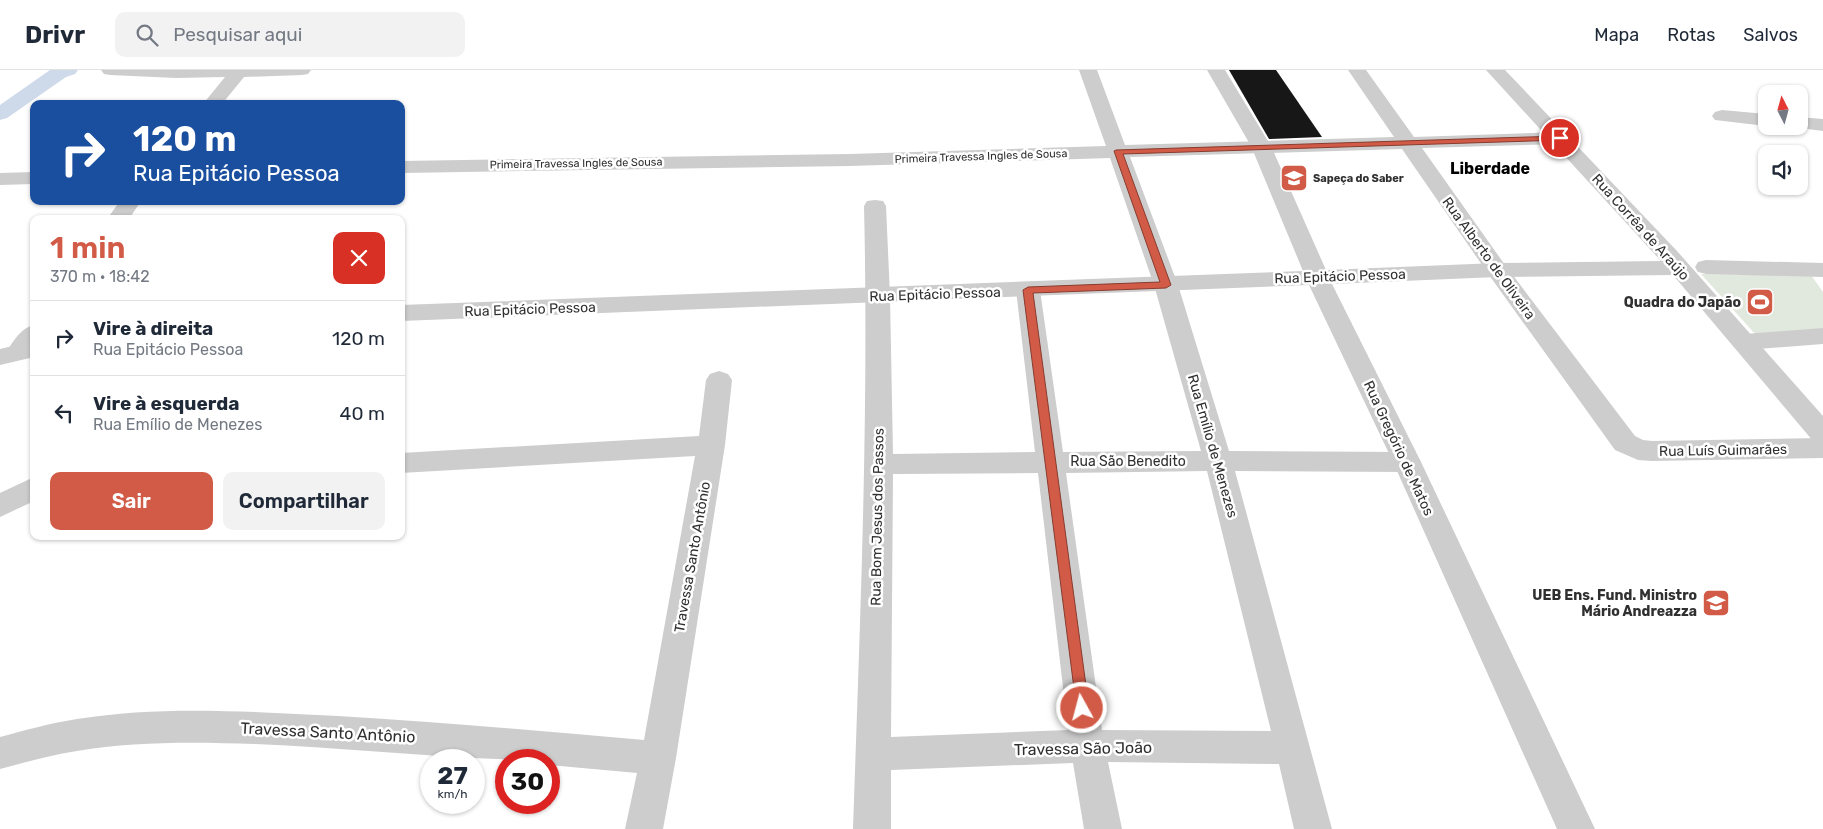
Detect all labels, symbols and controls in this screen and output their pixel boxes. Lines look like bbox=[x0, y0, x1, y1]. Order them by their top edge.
search box bbox=[115, 12, 465, 57]
text: Drivr bbox=[25, 21, 85, 49]
icon: search bbox=[133, 21, 161, 49]
text: Pesquisar aqui bbox=[173, 23, 302, 46]
text: Mapa bbox=[1594, 24, 1639, 46]
text: Rotas bbox=[1667, 24, 1715, 46]
text: Salvos bbox=[1743, 24, 1798, 46]
north arrow bbox=[1758, 85, 1808, 135]
map controls bbox=[1758, 85, 1808, 195]
pin bbox=[1539, 117, 1581, 159]
text: 120 m bbox=[133, 118, 236, 160]
icon: right bbox=[50, 120, 115, 185]
icon: arrive bbox=[1546, 124, 1574, 152]
button: sound bbox=[1758, 145, 1808, 195]
street label: Primeira Travessa Ingles de Sousa bbox=[894, 147, 1068, 166]
street label: Primeira Travessa Ingles de Sousa bbox=[489, 155, 663, 172]
district label: Liberdade bbox=[1450, 159, 1530, 178]
text: Rua Epitácio Pessoa bbox=[133, 160, 340, 187]
school or university icon: Sapeça do Saber bbox=[1279, 163, 1309, 193]
street label: Rua Corrêa de Araújo bbox=[1588, 171, 1693, 284]
place label: Sapeça do Saber bbox=[1313, 172, 1404, 185]
street label: Rua Alberto de Oliveira bbox=[1438, 194, 1539, 323]
text: 1 min bbox=[50, 230, 125, 266]
button: close bbox=[333, 232, 385, 284]
street label: Rua Epitácio Pessoa bbox=[1274, 266, 1406, 287]
text: 370 m · 18:42 bbox=[50, 267, 150, 286]
street label: Rua Epitácio Pessoa bbox=[869, 284, 1001, 305]
sports icon: Quadra do Japão bbox=[1745, 287, 1775, 317]
place label: Quadra do Japão bbox=[1624, 294, 1741, 311]
street label: Rua Epitácio Pessoa bbox=[464, 299, 596, 320]
text: Vire à direita bbox=[93, 317, 213, 340]
icon: right bbox=[50, 324, 78, 352]
text: 120 m bbox=[332, 327, 385, 350]
text: Rua Epitácio Pessoa bbox=[93, 340, 243, 359]
street label: Rua Emílio de Menezes bbox=[1184, 373, 1241, 520]
street label: Rua Gregório de Matos bbox=[1360, 378, 1437, 518]
text: Vire à esquerda bbox=[93, 392, 240, 415]
icon: left bbox=[50, 399, 78, 427]
text: 40 m bbox=[340, 402, 385, 425]
text: Rua Emílio de Menezes bbox=[93, 415, 262, 434]
street label: Rua Bom Jesus dos Passos bbox=[867, 428, 888, 606]
street label: Rua Luís Guimarães bbox=[1659, 441, 1787, 460]
street label: Rua São Benedito bbox=[1070, 453, 1186, 470]
button: Sair bbox=[50, 472, 213, 530]
button: Compartilhar bbox=[223, 472, 385, 530]
street label: Travessa Santo Antônio bbox=[671, 480, 714, 634]
place label: UEB Ens. Fund. Ministro Mário Andreazza bbox=[1532, 587, 1697, 620]
school or university icon: UEB Ens. Fund. Ministro Mário Andreazza bbox=[1701, 588, 1731, 618]
position arrow bbox=[1055, 681, 1107, 733]
street label: Travessa Santo Antônio bbox=[240, 718, 416, 747]
street label: Travessa São João bbox=[1014, 738, 1152, 759]
speed limit sign: 30 bbox=[495, 749, 560, 814]
text: 27 bbox=[437, 761, 468, 790]
text: km/h bbox=[438, 787, 467, 801]

